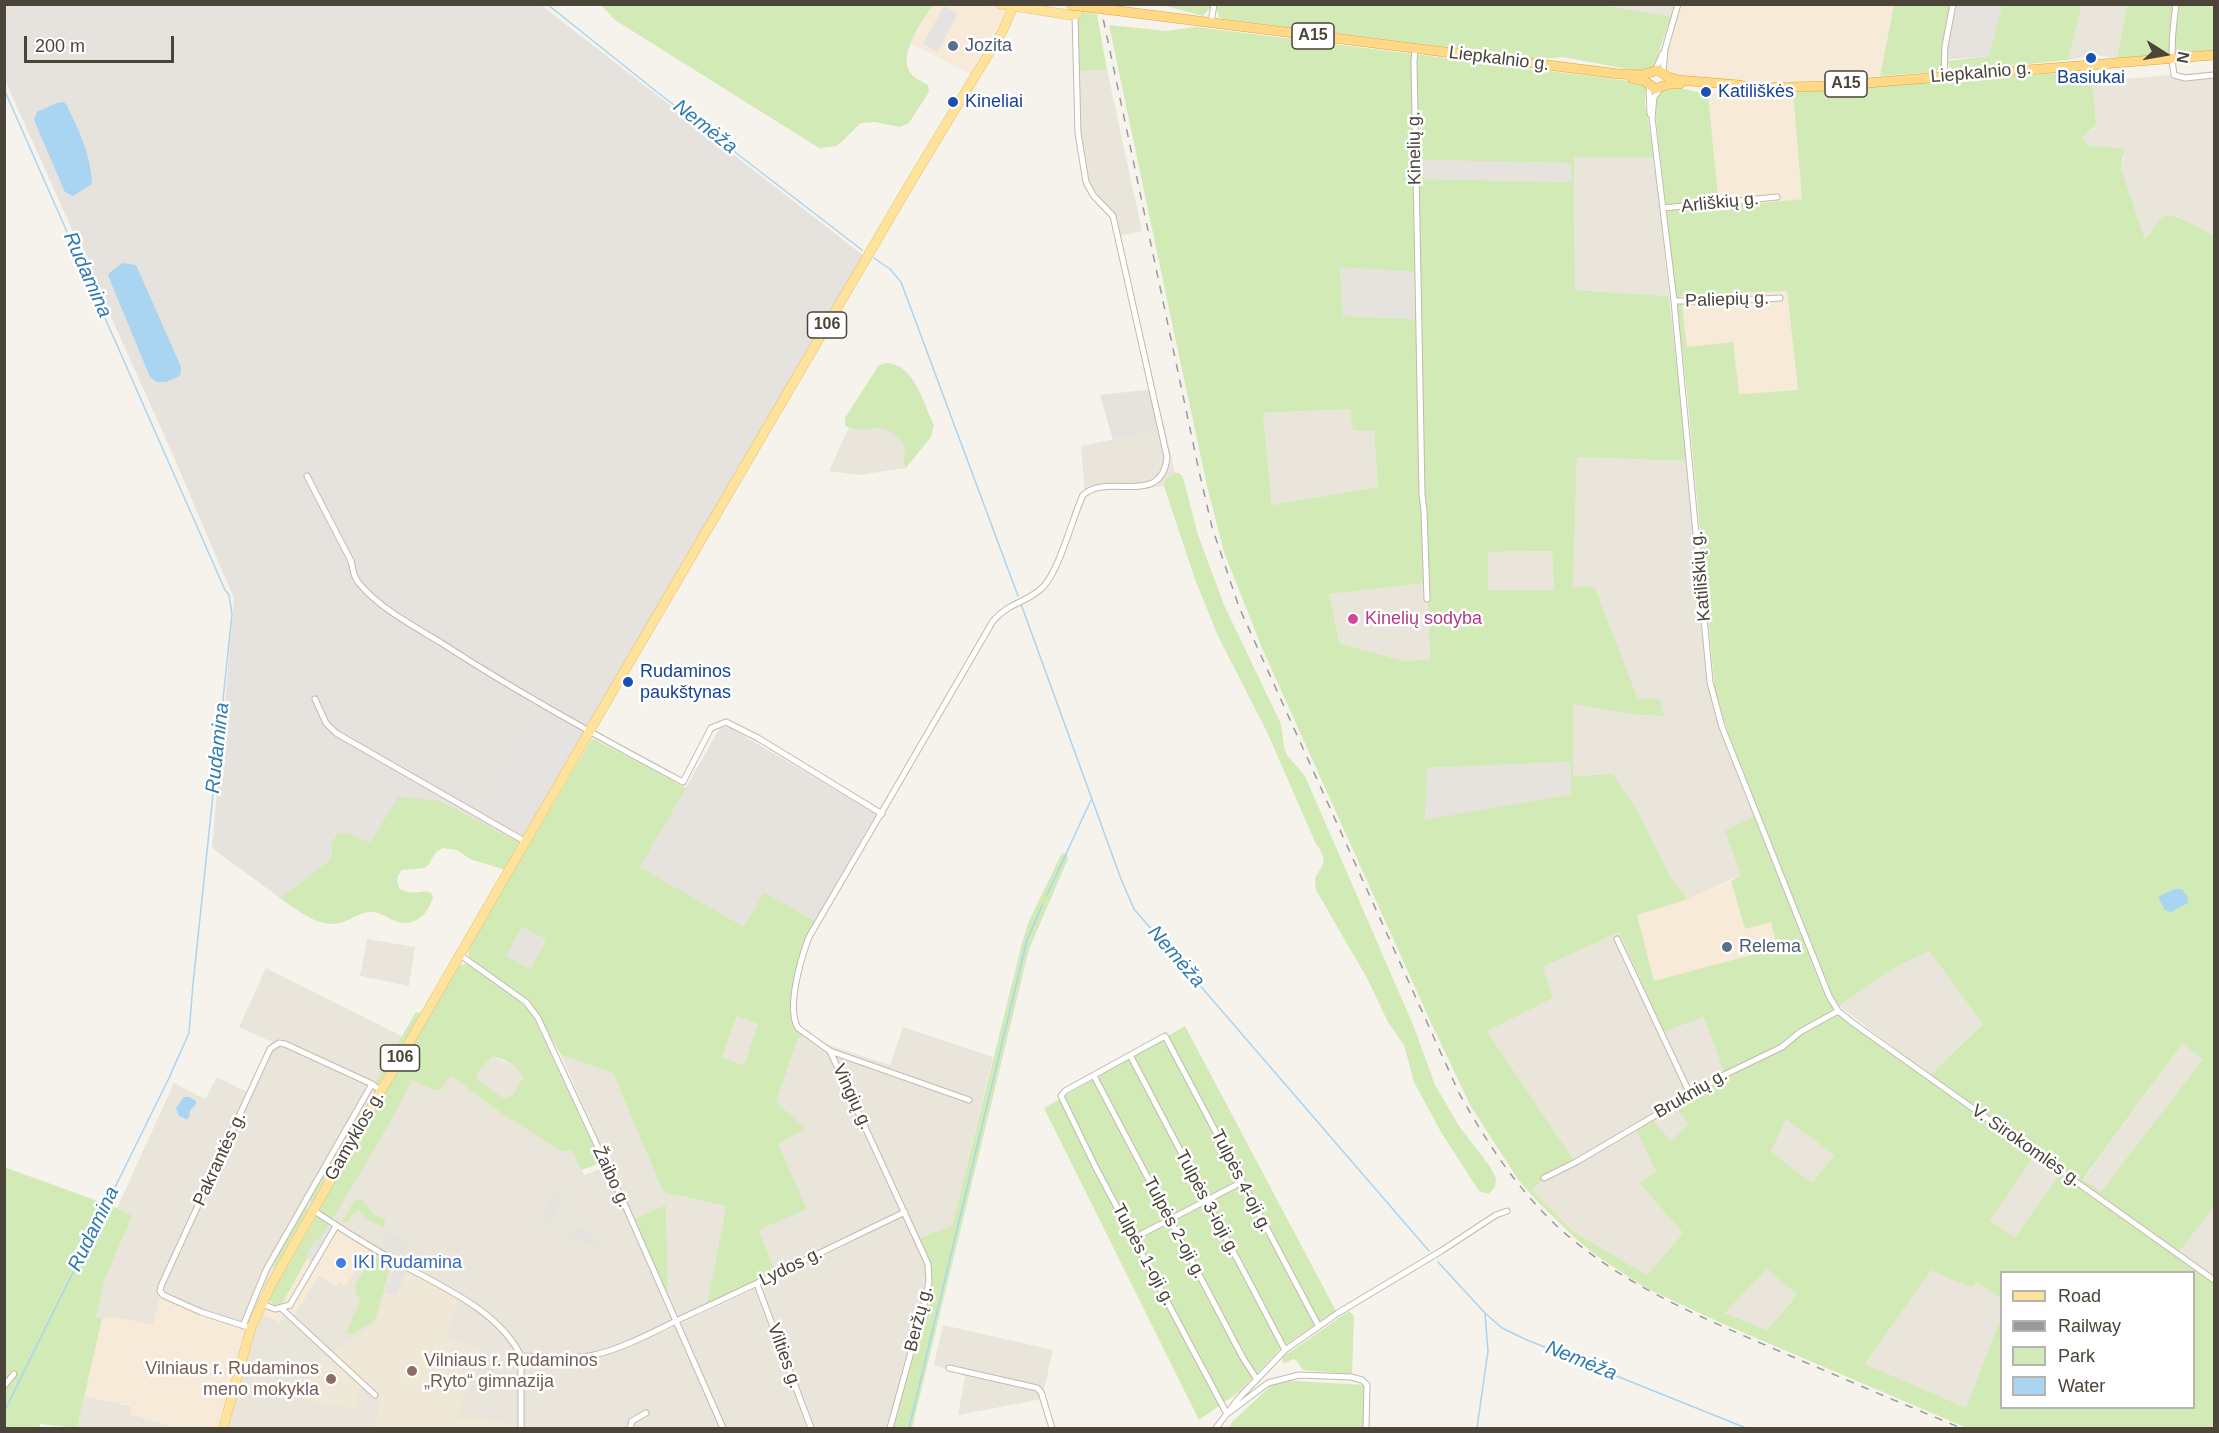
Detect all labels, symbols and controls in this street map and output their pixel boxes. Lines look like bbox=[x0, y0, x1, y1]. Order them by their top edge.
road number: A15 bbox=[1292, 23, 1334, 49]
scale bar bbox=[27, 24, 177, 62]
north arrow bbox=[2135, 24, 2195, 84]
place label: Jozita bbox=[965, 35, 1012, 57]
text: 200 m bbox=[35, 36, 85, 56]
marker: Jozita bbox=[946, 39, 960, 53]
street label: Liepkalnio g. bbox=[1448, 42, 1550, 76]
text: N bbox=[2174, 50, 2193, 65]
marker: Basiukai bbox=[2084, 51, 2098, 65]
street label: Liepkalnio g. bbox=[1930, 58, 2032, 88]
place label: Basiukai bbox=[2057, 67, 2125, 89]
road number: A15 bbox=[1825, 71, 1867, 97]
place label: Katiliškės bbox=[1718, 81, 1794, 103]
marker: Katiliškės bbox=[1699, 85, 1713, 99]
place label: Kineliai bbox=[965, 91, 1023, 113]
water label: Nemėža bbox=[668, 95, 742, 159]
marker: Kineliai bbox=[946, 95, 960, 109]
street label: Kinelių g. bbox=[1404, 111, 1426, 185]
street label: Arliškių g. bbox=[1680, 188, 1760, 218]
water label: Rudamina bbox=[57, 228, 117, 322]
street label: Paliepių g. bbox=[1685, 288, 1769, 312]
road number: 106 bbox=[808, 312, 846, 338]
street label: Katiliškių g. bbox=[1686, 530, 1716, 622]
place label: Kinelių sodyba bbox=[1365, 608, 1482, 630]
marker: Kinelių sodyba bbox=[1346, 612, 1360, 626]
place label: Rudaminos paukštynas bbox=[640, 661, 731, 704]
marker: Rudaminos paukštynas bbox=[621, 675, 635, 689]
water label: Rudamina bbox=[201, 701, 235, 795]
water label: Nemėža bbox=[1143, 921, 1209, 993]
place label: Relema bbox=[1739, 936, 1801, 958]
marker: Relema bbox=[1720, 940, 1734, 954]
road number: 106 bbox=[380, 1045, 420, 1071]
street label: Vingių g. bbox=[827, 1061, 877, 1133]
street label: Bruknių g. bbox=[1651, 1064, 1731, 1124]
street label: Gamyklos g. bbox=[321, 1087, 389, 1185]
street label: V. Sirokomlės g. bbox=[1967, 1100, 2085, 1192]
street label: Pakrantės g. bbox=[189, 1109, 251, 1209]
street label: Tulpės 4-oji g. bbox=[1206, 1126, 1276, 1236]
street label: Žaibo g. bbox=[587, 1143, 635, 1211]
street label: Tulpės 3-ioji g. bbox=[1170, 1147, 1244, 1259]
street label: Tulpės 2-oji g. bbox=[1138, 1173, 1210, 1283]
water label: Rudamina bbox=[63, 1183, 125, 1275]
street label: Tulpės 1-oji g. bbox=[1107, 1200, 1179, 1310]
street label: Lydos g. bbox=[756, 1243, 826, 1291]
place label: IKI Rudamina bbox=[353, 1252, 462, 1274]
marker: IKI Rudamina bbox=[334, 1256, 348, 1270]
legend bbox=[2000, 1271, 2195, 1409]
street label: Beržų g. bbox=[900, 1284, 938, 1354]
text: Road bbox=[2058, 1286, 2101, 1306]
text: Railway bbox=[2058, 1316, 2121, 1336]
street label: Vilties g. bbox=[762, 1320, 806, 1392]
water label: Nemėža bbox=[1542, 1336, 1620, 1386]
text: Park bbox=[2058, 1346, 2095, 1366]
place label: Vilniaus r. Rudaminos „Ryto“ gimnazija bbox=[424, 1350, 598, 1392]
place label: Vilniaus r. Rudaminos meno mokykla bbox=[145, 1358, 319, 1400]
marker: Vilniaus r. Rudaminos „Ryto“ gimnazija bbox=[405, 1364, 419, 1378]
marker: Vilniaus r. Rudaminos meno mokykla bbox=[324, 1372, 338, 1386]
text: Water bbox=[2058, 1376, 2105, 1396]

